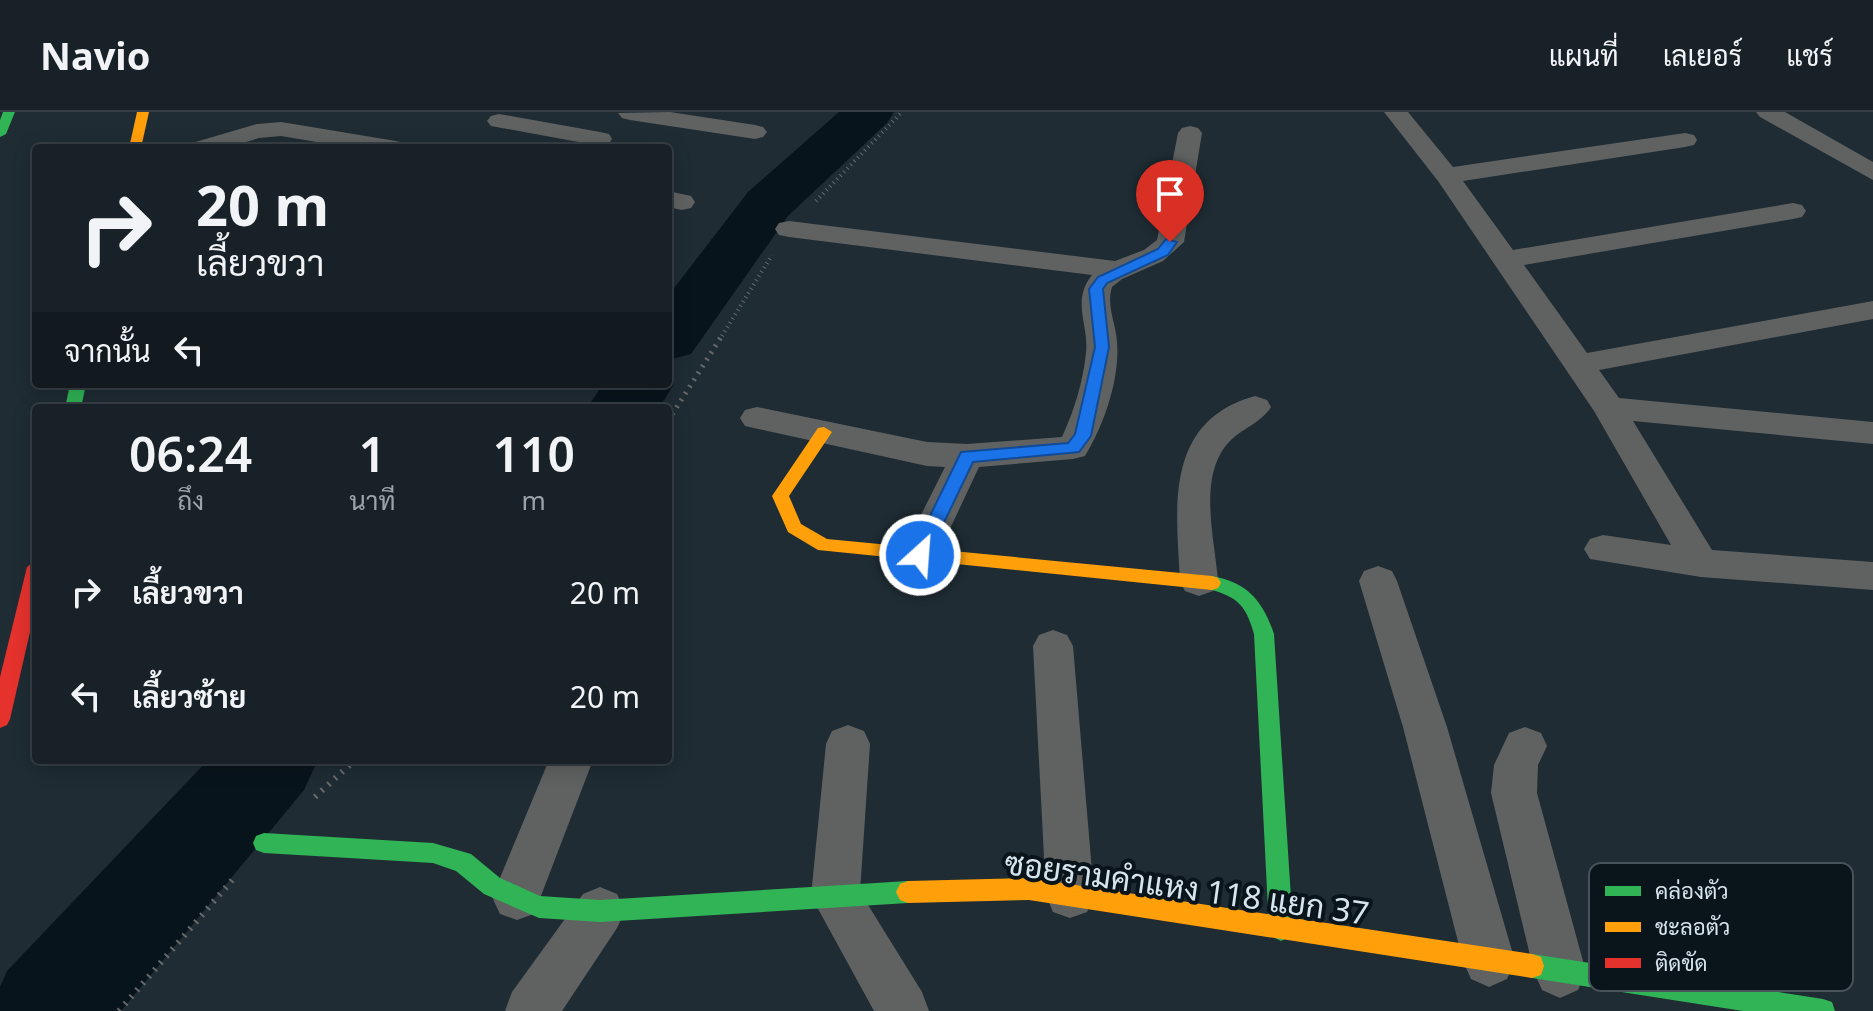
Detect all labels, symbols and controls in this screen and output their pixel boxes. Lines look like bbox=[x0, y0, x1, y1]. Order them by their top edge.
text: Navio bbox=[40, 29, 150, 81]
text: แผนที่ bbox=[1549, 36, 1619, 74]
text: เลเยอร์ bbox=[1663, 36, 1742, 74]
text: แชร์ bbox=[1786, 36, 1833, 74]
pin bbox=[1136, 160, 1204, 242]
text: 20 m bbox=[196, 166, 329, 242]
icon: arrive bbox=[1148, 172, 1192, 216]
icon: right bbox=[64, 176, 168, 280]
text: เลี้ยวขวา bbox=[196, 238, 324, 287]
icon: left bbox=[167, 328, 211, 372]
text: จากนั้น bbox=[64, 330, 151, 371]
text: 06:24 bbox=[129, 421, 252, 486]
text: 1 bbox=[359, 421, 386, 486]
text: 110 bbox=[493, 421, 575, 486]
text: ถึง bbox=[177, 482, 204, 518]
text: นาที bbox=[349, 482, 395, 518]
text: m bbox=[522, 482, 546, 518]
position arrow bbox=[878, 513, 962, 597]
icon: right bbox=[64, 570, 108, 614]
text: เลี้ยวขวา bbox=[132, 572, 244, 613]
text: 20 m bbox=[570, 572, 640, 613]
icon: left bbox=[64, 674, 108, 718]
text: เลี้ยวซ้าย bbox=[132, 676, 246, 717]
text: 20 m bbox=[570, 676, 640, 717]
street label: ซอยรามคำแหง 118 แยก 37 bbox=[1002, 840, 1372, 934]
legend bbox=[1589, 863, 1853, 991]
text: คล่องตัว bbox=[1655, 875, 1729, 905]
text: ชะลอตัว bbox=[1655, 911, 1730, 941]
text: ติดขัด bbox=[1655, 947, 1707, 977]

